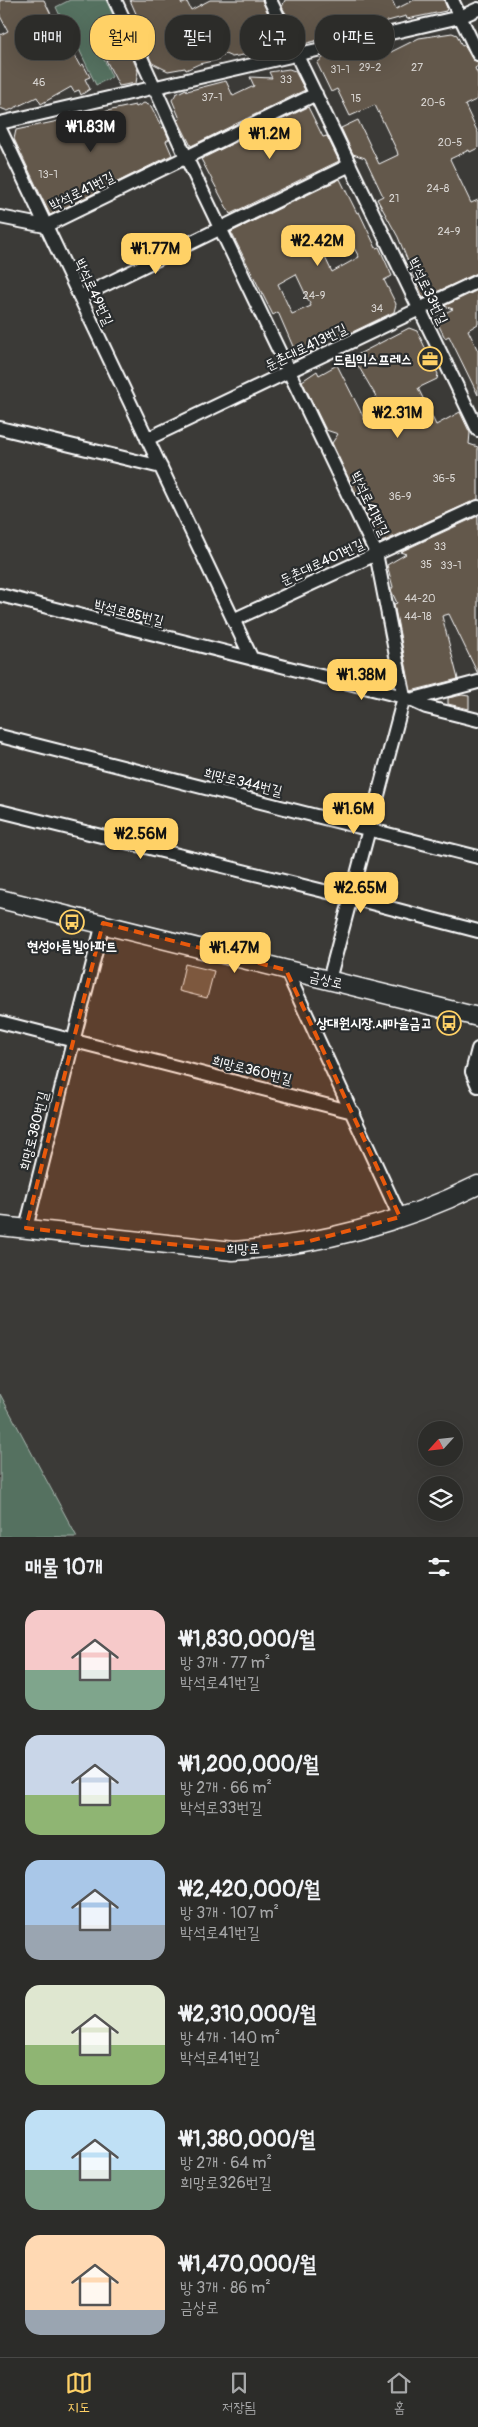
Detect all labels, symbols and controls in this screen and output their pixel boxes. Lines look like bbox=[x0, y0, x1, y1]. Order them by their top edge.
chip: 매매 bbox=[15, 15, 80, 60]
chip: 월세 bbox=[90, 15, 155, 60]
chip: 필터 bbox=[165, 15, 230, 60]
chip: 신규 bbox=[240, 15, 305, 60]
chip: 아파트 bbox=[315, 15, 394, 60]
house number: 29-2 bbox=[359, 61, 381, 74]
house number: 27 bbox=[411, 61, 423, 74]
house number: 31-1 bbox=[330, 63, 350, 76]
house number: 33 bbox=[280, 73, 292, 86]
house number: 46 bbox=[33, 76, 45, 89]
house number: 37-1 bbox=[202, 91, 222, 104]
house number: 15 bbox=[351, 92, 361, 105]
house number: 20-6 bbox=[421, 96, 445, 109]
pin: ₩1.83M bbox=[50, 110, 132, 153]
text: ₩1.83M bbox=[67, 117, 115, 137]
pin: ₩1.2M bbox=[235, 118, 305, 160]
text: ₩1.2M bbox=[250, 124, 290, 144]
house number: 20-5 bbox=[438, 136, 462, 149]
house number: 13-1 bbox=[38, 168, 58, 181]
street label: 박석로41번길 bbox=[47, 168, 118, 214]
house number: 24-8 bbox=[427, 182, 450, 195]
house number: 21 bbox=[389, 192, 399, 205]
pin: ₩2.42M bbox=[277, 224, 359, 267]
house number: 24-9 bbox=[438, 225, 461, 238]
text: ₩2.42M bbox=[292, 231, 344, 251]
pin: ₩1.77M bbox=[115, 232, 197, 275]
text: ₩1.77M bbox=[132, 239, 180, 259]
street label: 박석로33번길 bbox=[405, 255, 452, 328]
street label: 박석로49번길 bbox=[71, 256, 117, 329]
house number: 24-9 bbox=[303, 289, 326, 302]
house number: 34 bbox=[371, 302, 384, 315]
street label: 둔촌대로413번길 bbox=[262, 320, 350, 374]
office icon: 드림익스프레스 bbox=[417, 346, 443, 372]
place label: 드림익스프레스 bbox=[333, 351, 412, 368]
pin: ₩2.31M bbox=[357, 396, 439, 439]
text: ₩2.31M bbox=[374, 403, 422, 423]
street label: 박석로41번길 bbox=[347, 469, 393, 540]
house number: 36-5 bbox=[432, 472, 456, 485]
house number: 36-9 bbox=[389, 490, 412, 503]
street label: 둔촌대로401번길 bbox=[277, 535, 367, 589]
house number: 33 bbox=[434, 540, 446, 553]
house number: 35 bbox=[420, 558, 432, 571]
house number: 33-1 bbox=[440, 559, 462, 572]
house number: 44-20 bbox=[404, 592, 436, 605]
street label: 박석로85번길 bbox=[93, 596, 166, 630]
house number: 44-18 bbox=[404, 610, 432, 623]
pin: ₩1.38M bbox=[321, 658, 403, 701]
text: ₩1.38M bbox=[338, 665, 386, 685]
street label: 희망로344번길 bbox=[202, 764, 285, 800]
pin: ₩1.6M bbox=[319, 792, 389, 835]
text: ₩1.6M bbox=[334, 799, 374, 819]
pin: ₩2.56M bbox=[100, 818, 182, 860]
text: ₩2.56M bbox=[115, 824, 167, 844]
pin: ₩2.65M bbox=[320, 872, 402, 914]
text: ₩2.65M bbox=[335, 878, 387, 898]
bus stop icon: 현성아름빌아파트 bbox=[59, 909, 85, 935]
pin: ₩1.47M bbox=[194, 932, 276, 974]
place label: 현성아름빌아파트 bbox=[27, 938, 117, 955]
text: ₩1.47M bbox=[211, 938, 259, 958]
street label: 금상로 bbox=[308, 968, 344, 992]
bus stop icon: 상대원시장.새마을금고 bbox=[436, 1010, 462, 1036]
place label: 상대원시장.새마을금고 bbox=[316, 1015, 432, 1032]
street label: 희망로360번길 bbox=[210, 1052, 294, 1088]
street label: 희망로380번길 bbox=[16, 1089, 52, 1172]
street label: 희망로 bbox=[226, 1240, 260, 1258]
north arrow bbox=[418, 1421, 462, 1466]
map controls bbox=[418, 1421, 463, 1521]
button: layers bbox=[418, 1476, 463, 1521]
icon: filters bbox=[425, 1553, 453, 1581]
text: 매물 10개 bbox=[25, 1554, 103, 1581]
text: ₩1,830,000/월 bbox=[180, 1626, 316, 1653]
icon: home bbox=[65, 1630, 125, 1690]
text: 방 3개 · 77 m² bbox=[180, 1653, 270, 1673]
text: 박석로41번길 bbox=[180, 1673, 260, 1693]
text: ₩1,200,000/월 bbox=[180, 1751, 319, 1778]
icon: home bbox=[65, 1755, 125, 1815]
text: 방 2개 · 66 m² bbox=[180, 1778, 272, 1798]
text: 박석로33번길 bbox=[180, 1798, 262, 1818]
text: ₩2,420,000/월 bbox=[180, 1876, 321, 1903]
icon: home bbox=[65, 1880, 125, 1940]
text: 방 3개 · 107 m² bbox=[180, 1903, 279, 1923]
text: 박석로41번길 bbox=[180, 1923, 260, 1943]
text: ₩2,310,000/월 bbox=[180, 2001, 317, 2028]
icon: home bbox=[65, 2005, 125, 2065]
text: 방 4개 · 140 m² bbox=[180, 2028, 280, 2048]
text: 박석로41번길 bbox=[180, 2048, 260, 2068]
text: ₩1,380,000/월 bbox=[180, 2126, 316, 2153]
icon: home bbox=[65, 2130, 125, 2190]
text: 방 2개 · 64 m² bbox=[180, 2153, 272, 2173]
text: 희망로326번길 bbox=[180, 2173, 272, 2193]
text: ₩1,470,000/월 bbox=[180, 2251, 317, 2278]
icon: home bbox=[65, 2255, 125, 2315]
text: 방 3개 · 86 m² bbox=[180, 2278, 271, 2298]
text: 금상로 bbox=[180, 2298, 219, 2318]
tab: 지도 bbox=[65, 2369, 93, 2417]
tab: 저장됨 bbox=[222, 2369, 256, 2417]
tab: 홈 bbox=[385, 2369, 413, 2417]

